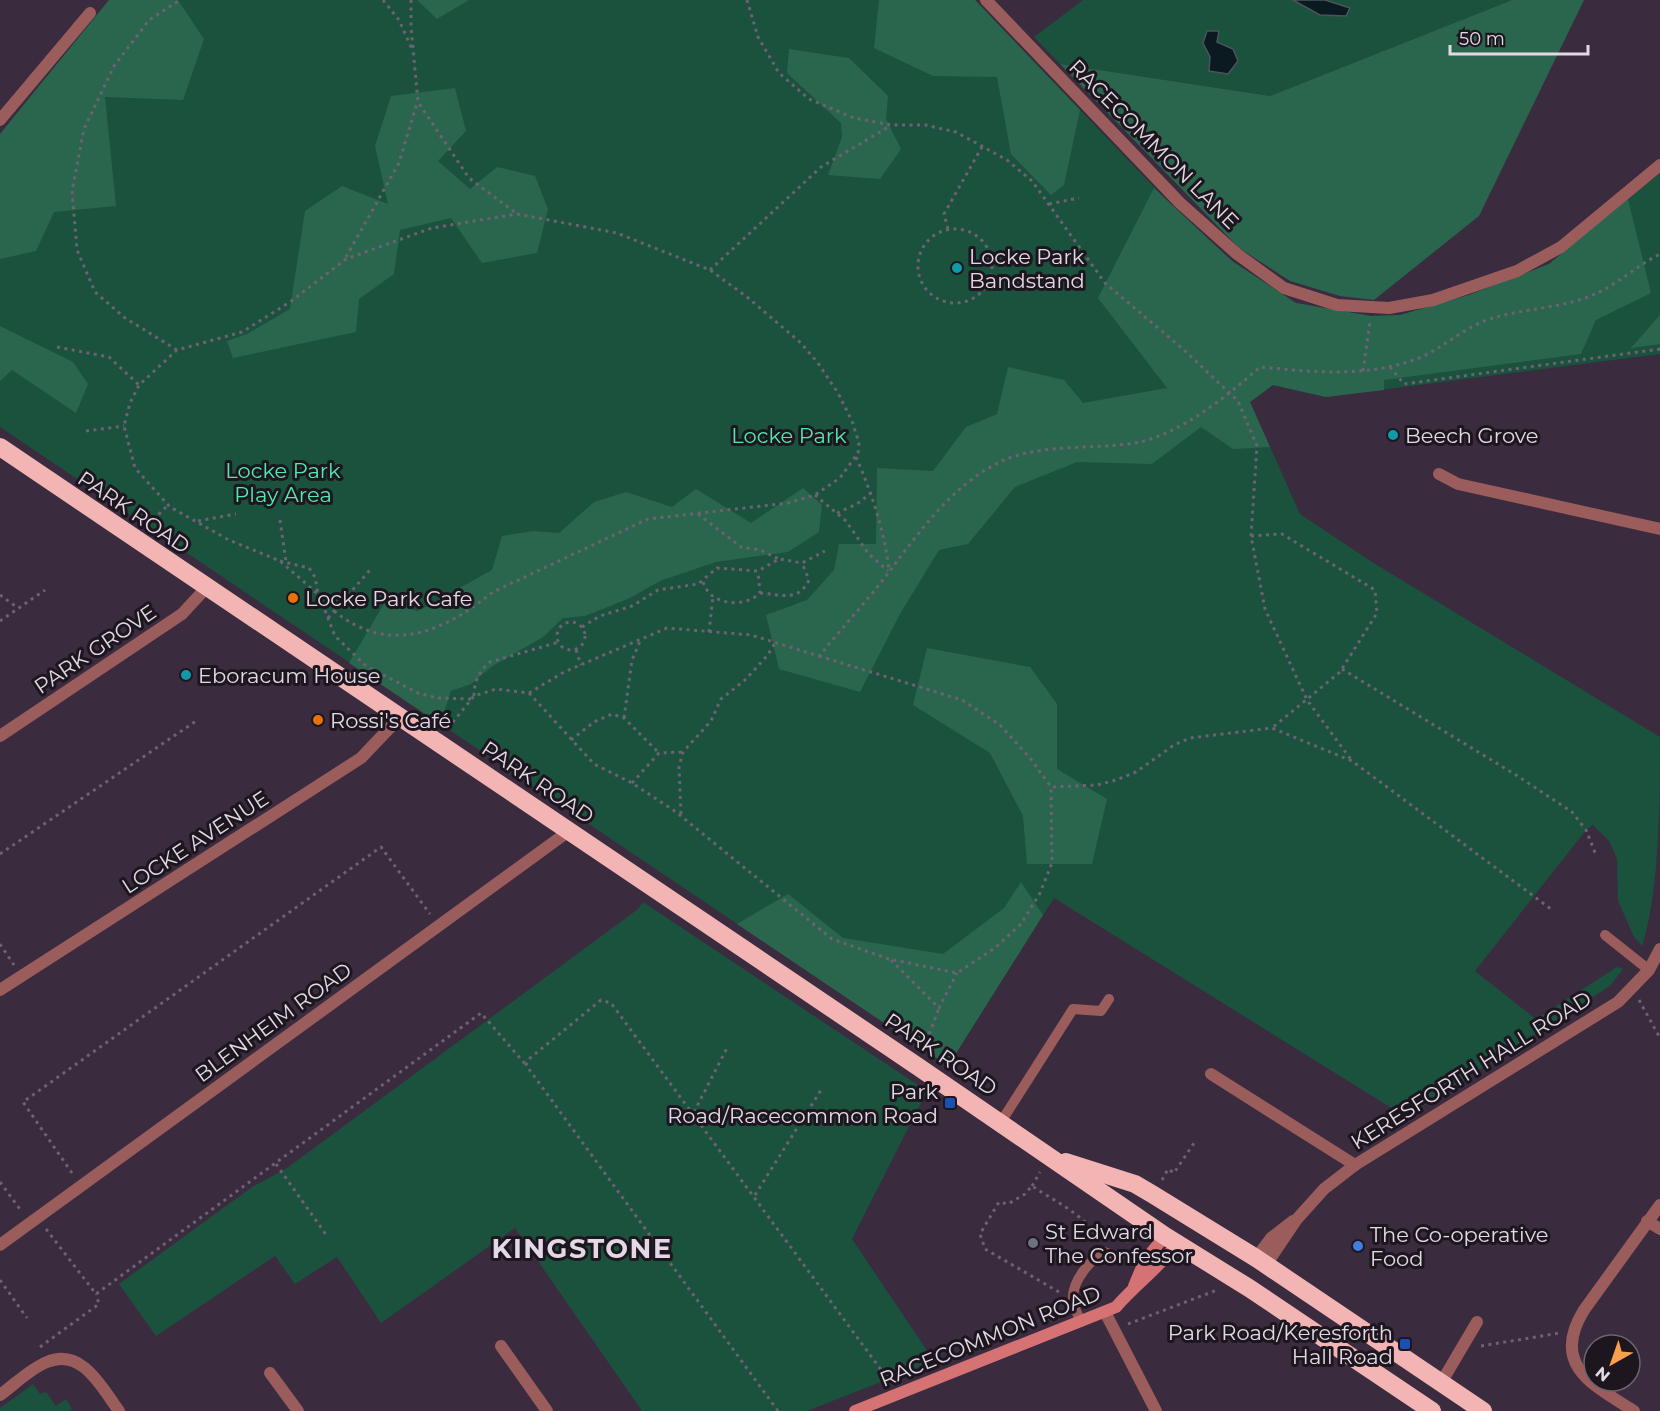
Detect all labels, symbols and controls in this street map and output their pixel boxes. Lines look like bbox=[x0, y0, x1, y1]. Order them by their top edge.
scale bar bbox=[1450, 18, 1588, 56]
text: 50 m bbox=[1459, 28, 1505, 50]
street label: RACECOMMON LANE bbox=[1064, 54, 1244, 234]
place label: Locke Park Bandstand bbox=[969, 244, 1085, 293]
marker: Locke Park Bandstand bbox=[950, 261, 964, 275]
park label: Locke Park bbox=[731, 423, 847, 448]
place label: Beech Grove bbox=[1405, 423, 1539, 448]
marker: Beech Grove bbox=[1386, 428, 1400, 442]
park label: Locke Park Play Area bbox=[225, 458, 341, 507]
street label: PARK ROAD bbox=[73, 465, 195, 559]
place label: Locke Park Cafe bbox=[305, 586, 473, 611]
marker: Locke Park Cafe bbox=[286, 591, 300, 605]
street label: PARK GROVE bbox=[29, 599, 161, 699]
place label: Eboracum House bbox=[198, 663, 380, 688]
marker: Eboracum House bbox=[179, 668, 193, 682]
place label: Rossi's Café bbox=[330, 708, 451, 733]
marker: Rossi's Café bbox=[311, 713, 325, 727]
street label: PARK ROAD bbox=[477, 735, 599, 829]
street label: LOCKE AVENUE bbox=[117, 785, 273, 899]
street label: BLENHEIM ROAD bbox=[190, 957, 356, 1087]
street label: KERESFORTH HALL ROAD bbox=[1346, 986, 1596, 1154]
street label: PARK ROAD bbox=[880, 1007, 1002, 1101]
place label: Park Road/Racecommon Road bbox=[667, 1079, 938, 1128]
marker: Park Road/Racecommon Road bbox=[943, 1096, 957, 1110]
place label: St Edward The Confessor bbox=[1045, 1219, 1193, 1268]
place label: The Co-operative Food bbox=[1370, 1222, 1548, 1271]
district label: KINGSTONE bbox=[491, 1232, 673, 1265]
marker: St Edward The Confessor bbox=[1026, 1236, 1040, 1250]
marker: The Co-operative Food bbox=[1351, 1239, 1365, 1253]
street label: RACECOMMON ROAD bbox=[876, 1280, 1104, 1392]
place label: Park Road/Keresforth Hall Road bbox=[1168, 1320, 1393, 1369]
north arrow bbox=[1582, 1333, 1642, 1393]
marker: Park Road/Keresforth Hall Road bbox=[1398, 1337, 1412, 1351]
text: N bbox=[1592, 1363, 1614, 1386]

